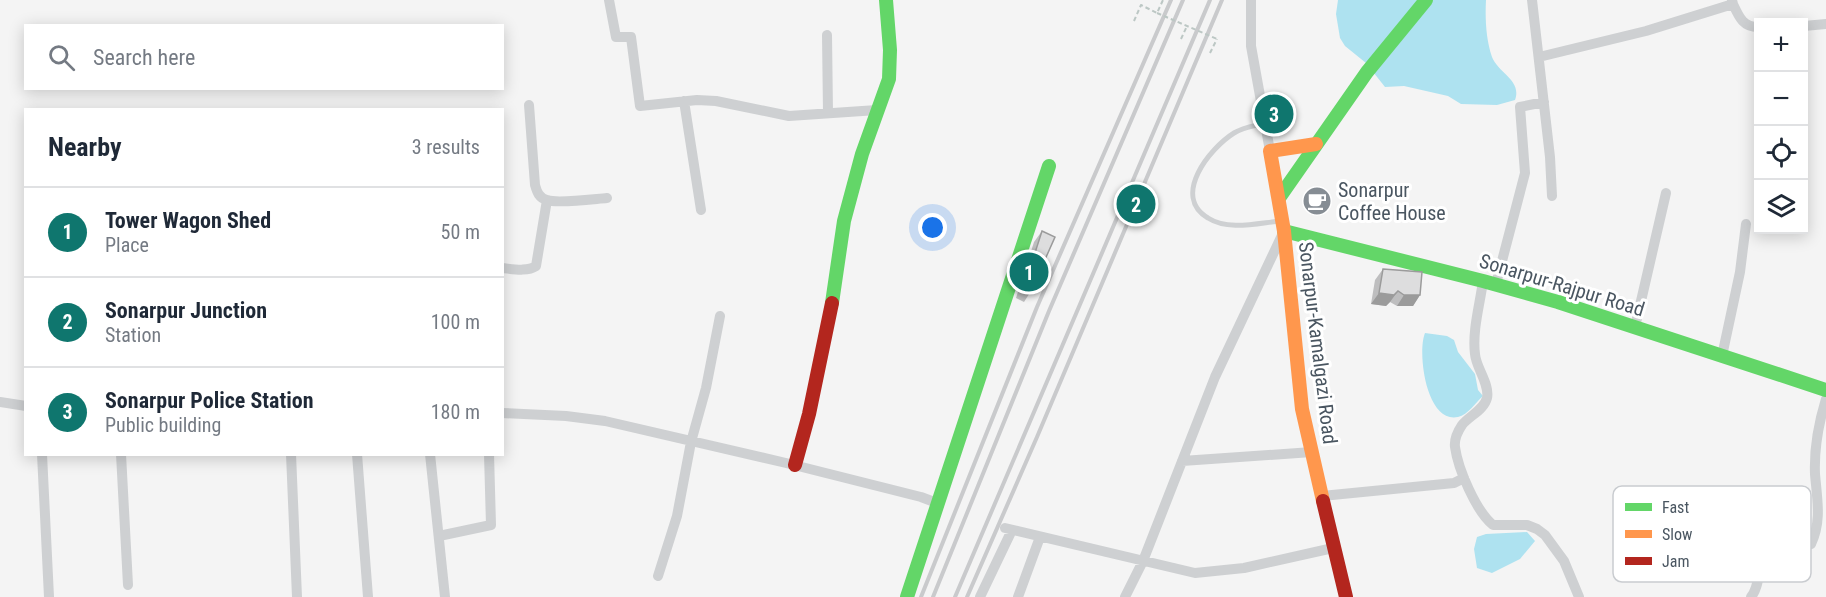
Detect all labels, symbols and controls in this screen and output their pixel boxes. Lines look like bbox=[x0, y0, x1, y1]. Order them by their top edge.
map controls bbox=[1754, 18, 1808, 234]
button: + bbox=[1754, 18, 1808, 72]
search box bbox=[24, 24, 504, 90]
icon: search bbox=[45, 41, 78, 74]
text: Search here bbox=[93, 45, 195, 70]
button: − bbox=[1754, 72, 1808, 126]
pin: 3 bbox=[1254, 92, 1294, 136]
button: locate bbox=[1754, 126, 1808, 180]
text: Nearby bbox=[48, 132, 122, 162]
text: 3 results bbox=[412, 135, 480, 159]
place label: Sonarpur Coffee House bbox=[1338, 178, 1446, 225]
button: layers bbox=[1754, 180, 1808, 234]
pin: 2 bbox=[1116, 182, 1156, 226]
cafe icon: Sonarpur Coffee House bbox=[1301, 185, 1333, 217]
text: Tower Wagon Shed bbox=[105, 208, 271, 233]
your location bbox=[918, 213, 947, 242]
text: 1 bbox=[62, 220, 73, 244]
text: 50 m bbox=[441, 220, 480, 244]
text: Place bbox=[105, 233, 149, 257]
street label: Sonarpur-Kamalgazi Road bbox=[1294, 240, 1342, 446]
street label: Sonarpur-Rajpur Road bbox=[1477, 248, 1647, 322]
pin: 1 bbox=[1010, 250, 1048, 294]
text: Sonarpur Junction bbox=[105, 298, 267, 323]
text: 2 bbox=[62, 310, 73, 334]
text: 100 m bbox=[431, 310, 480, 334]
text: Station bbox=[105, 323, 161, 347]
text: Sonarpur Police Station bbox=[105, 388, 314, 413]
text: 3 bbox=[62, 400, 73, 424]
text: 180 m bbox=[431, 400, 480, 424]
text: Public building bbox=[105, 413, 221, 437]
legend bbox=[1613, 486, 1811, 582]
text: Fast bbox=[1662, 498, 1689, 517]
text: Slow bbox=[1662, 525, 1692, 544]
text: Jam bbox=[1662, 552, 1689, 571]

